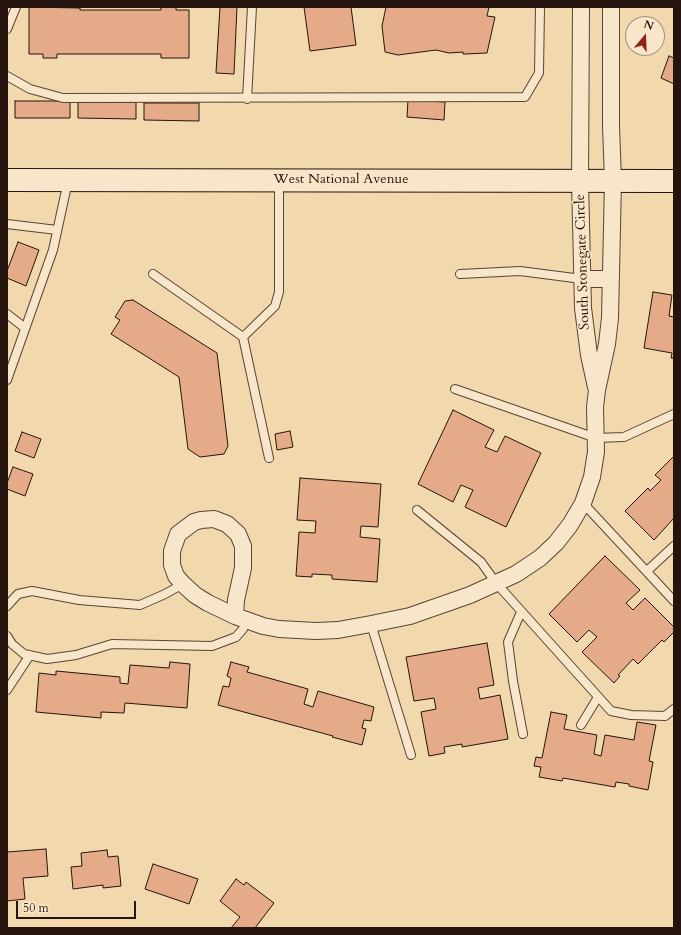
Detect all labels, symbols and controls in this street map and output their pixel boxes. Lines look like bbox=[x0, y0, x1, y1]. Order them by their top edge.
north arrow bbox=[625, 16, 665, 56]
text: N bbox=[642, 16, 656, 34]
street label: West National Avenue bbox=[273, 172, 409, 188]
street label: South Stonegate Circle bbox=[572, 194, 594, 330]
scale bar bbox=[18, 893, 138, 919]
text: 50 m bbox=[23, 900, 49, 916]

